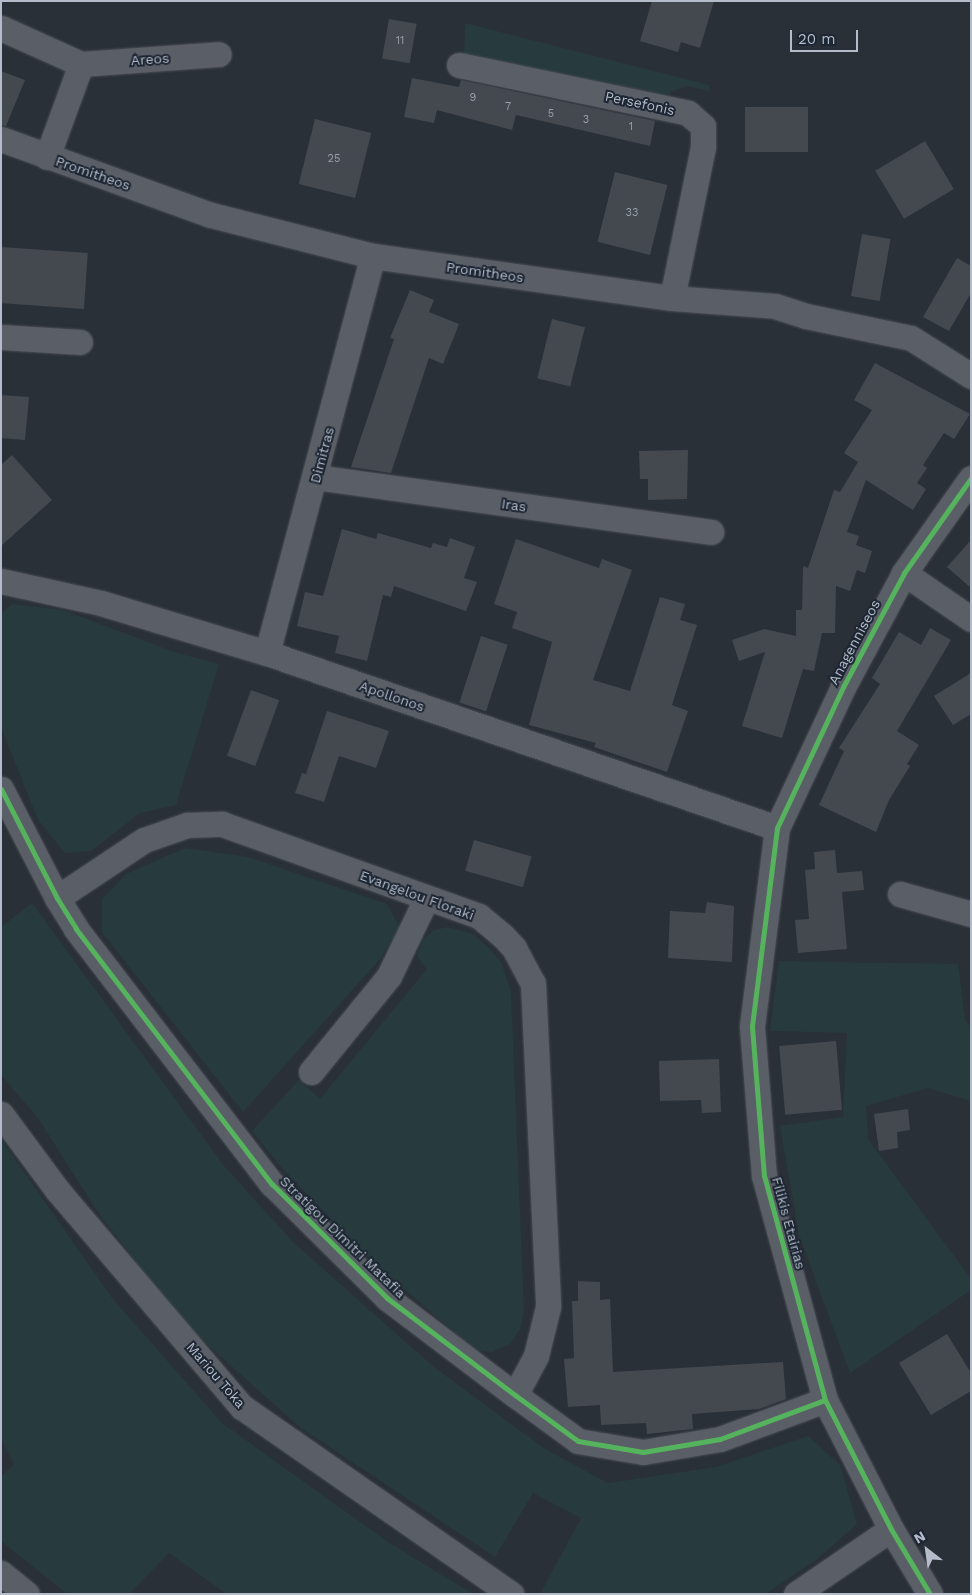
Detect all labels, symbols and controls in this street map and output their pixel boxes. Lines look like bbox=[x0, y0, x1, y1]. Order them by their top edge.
scale bar bbox=[792, 20, 860, 52]
text: 20 m bbox=[798, 30, 836, 48]
house number: 11 bbox=[396, 34, 404, 48]
street label: Areos bbox=[130, 49, 170, 69]
street label: Persefonis bbox=[604, 87, 676, 119]
house number: 9 bbox=[470, 91, 476, 105]
house number: 7 bbox=[505, 100, 511, 114]
house number: 5 bbox=[548, 107, 554, 121]
house number: 3 bbox=[583, 113, 589, 127]
house number: 1 bbox=[629, 120, 633, 134]
street label: Promitheos bbox=[53, 152, 133, 194]
house number: 25 bbox=[328, 152, 340, 166]
house number: 33 bbox=[626, 206, 638, 220]
street label: Promitheos bbox=[445, 258, 525, 286]
street label: Dimitras bbox=[306, 425, 338, 485]
street label: Iras bbox=[501, 495, 527, 515]
street label: Anagenniseos bbox=[825, 597, 883, 687]
street label: Apollonos bbox=[357, 677, 427, 715]
street label: Evangelou Floraki bbox=[358, 867, 476, 923]
street label: Stratigou Dimitri Matafia bbox=[277, 1173, 409, 1301]
street label: Filikis Etairias bbox=[769, 1175, 809, 1271]
street label: Mariou Toka bbox=[183, 1339, 249, 1411]
north arrow bbox=[902, 1525, 952, 1575]
text: N bbox=[911, 1527, 928, 1547]

